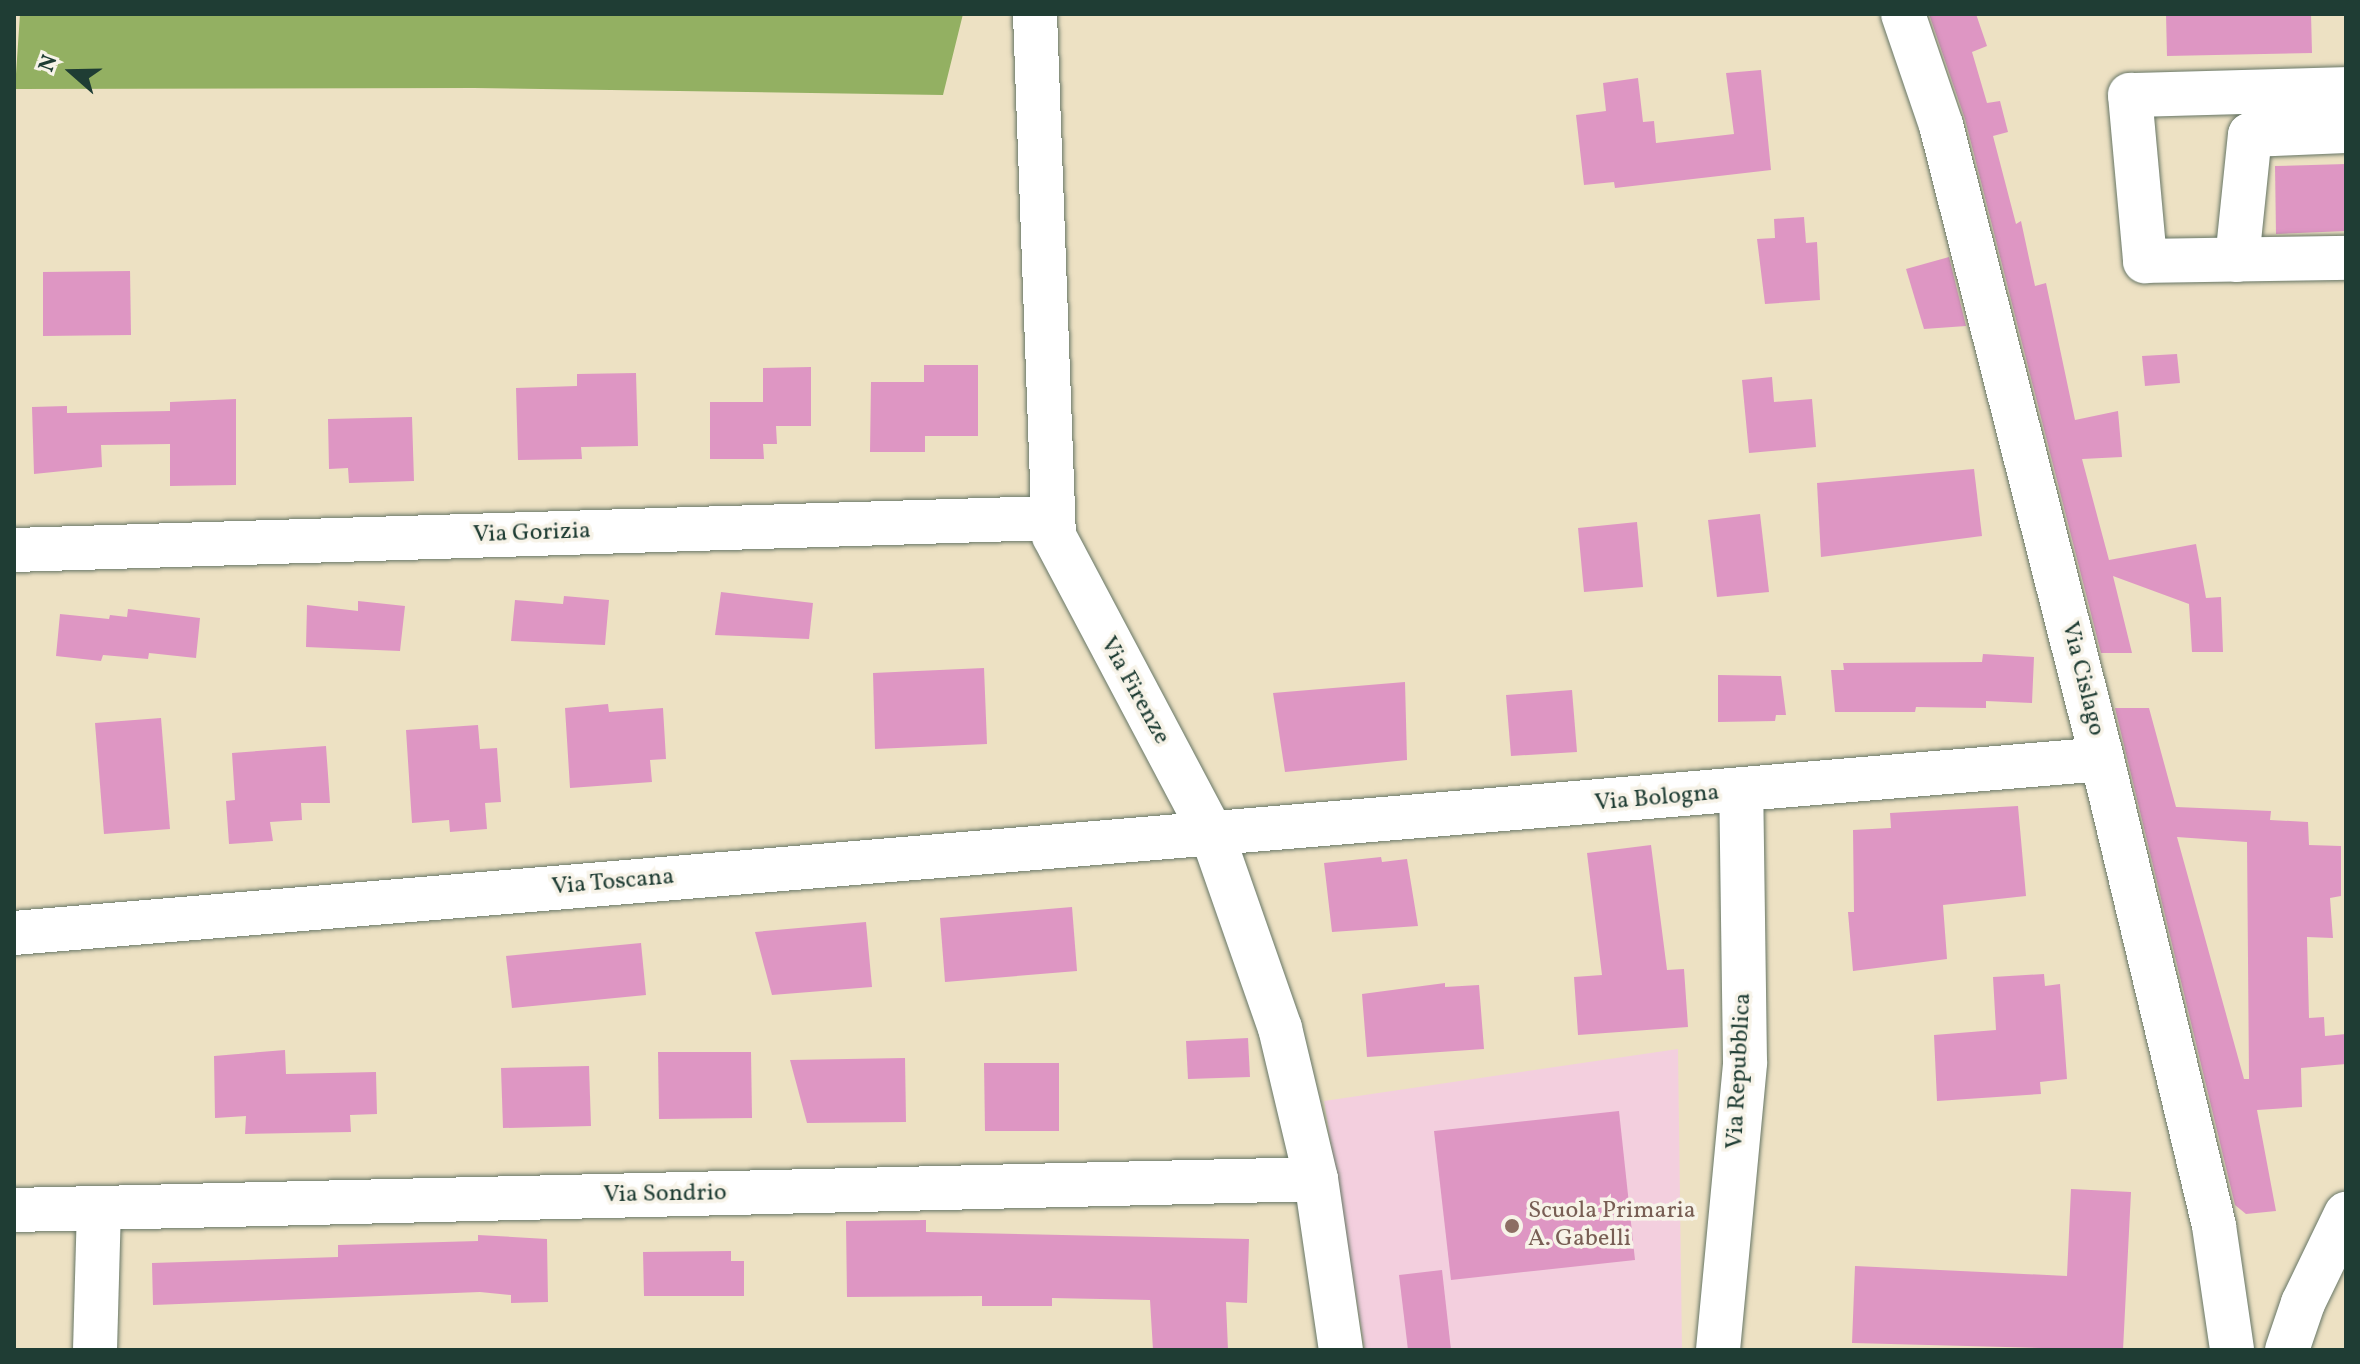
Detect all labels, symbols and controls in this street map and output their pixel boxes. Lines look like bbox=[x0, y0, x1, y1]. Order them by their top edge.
north arrow bbox=[32, 32, 112, 112]
text: N bbox=[32, 51, 66, 76]
street label: Via Gorizia bbox=[473, 518, 591, 550]
street label: Via Cislago bbox=[2054, 619, 2110, 739]
street label: Via Firenze bbox=[1093, 632, 1175, 750]
street label: Via Bologna bbox=[1593, 779, 1721, 819]
street label: Via Toscana bbox=[550, 863, 676, 903]
street label: Via Repubblica bbox=[1722, 992, 1758, 1150]
street label: Via Sondrio bbox=[603, 1180, 727, 1210]
place label: Scuola Primaria A. Gabelli bbox=[1528, 1198, 1696, 1254]
marker: Scuola Primaria A. Gabelli bbox=[1503, 1217, 1521, 1235]

